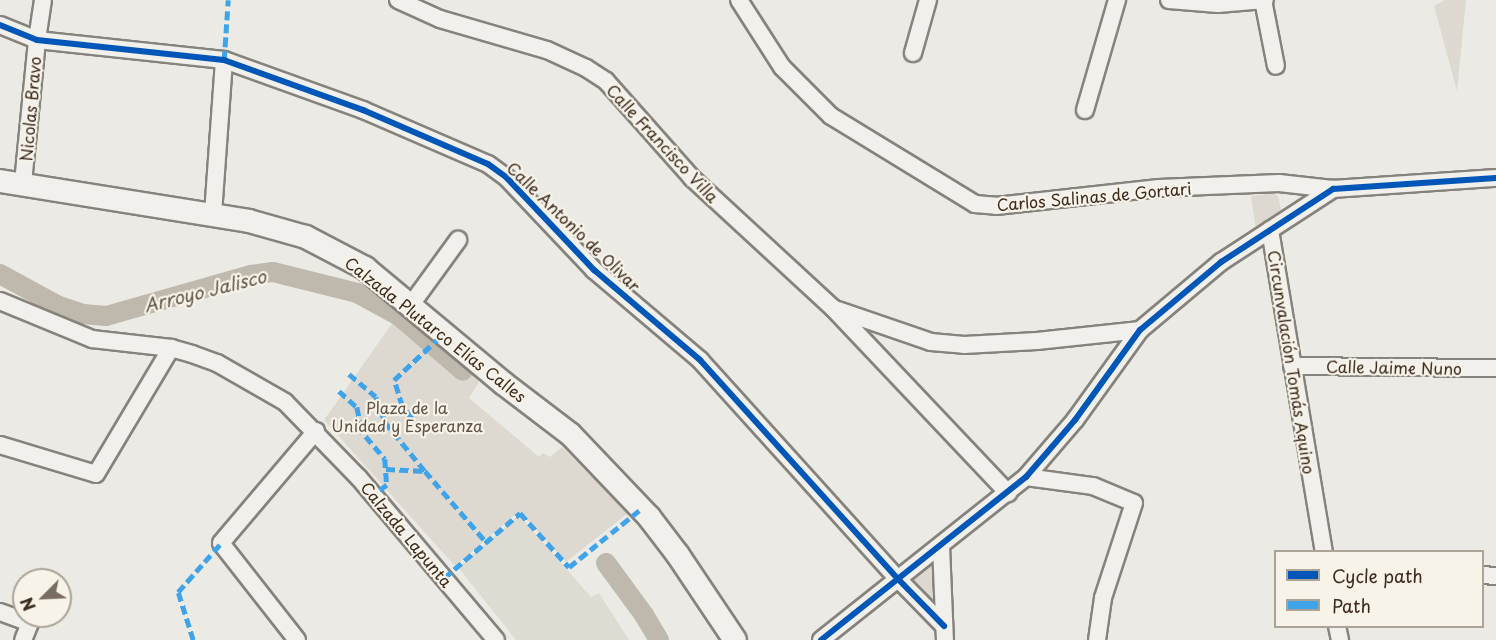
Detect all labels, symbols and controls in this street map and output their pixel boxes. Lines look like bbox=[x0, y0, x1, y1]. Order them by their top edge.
street label: Nicolas Bravo bbox=[16, 55, 44, 163]
street label: Calle Francisco Villa bbox=[603, 79, 723, 207]
street label: Calle Antonio de Olivar bbox=[503, 157, 645, 295]
street label: Carlos Salinas de Gortari bbox=[996, 178, 1192, 214]
street label: Circunvalación Tomás Aquino bbox=[1265, 248, 1319, 476]
street label: Calzada Plutarco Elías Calles bbox=[341, 252, 531, 406]
water label: Arroyo Jalisco bbox=[141, 265, 269, 317]
street label: Calle Jaime Nuno bbox=[1326, 356, 1462, 378]
park label: Plaza de la Unidad y Esperanza bbox=[330, 397, 484, 435]
street label: Calzada Lapunta bbox=[358, 478, 456, 590]
legend bbox=[1274, 550, 1484, 628]
text: Cycle path bbox=[1332, 562, 1423, 589]
north arrow bbox=[12, 568, 72, 628]
text: Path bbox=[1332, 592, 1371, 619]
text: N bbox=[14, 594, 41, 615]

